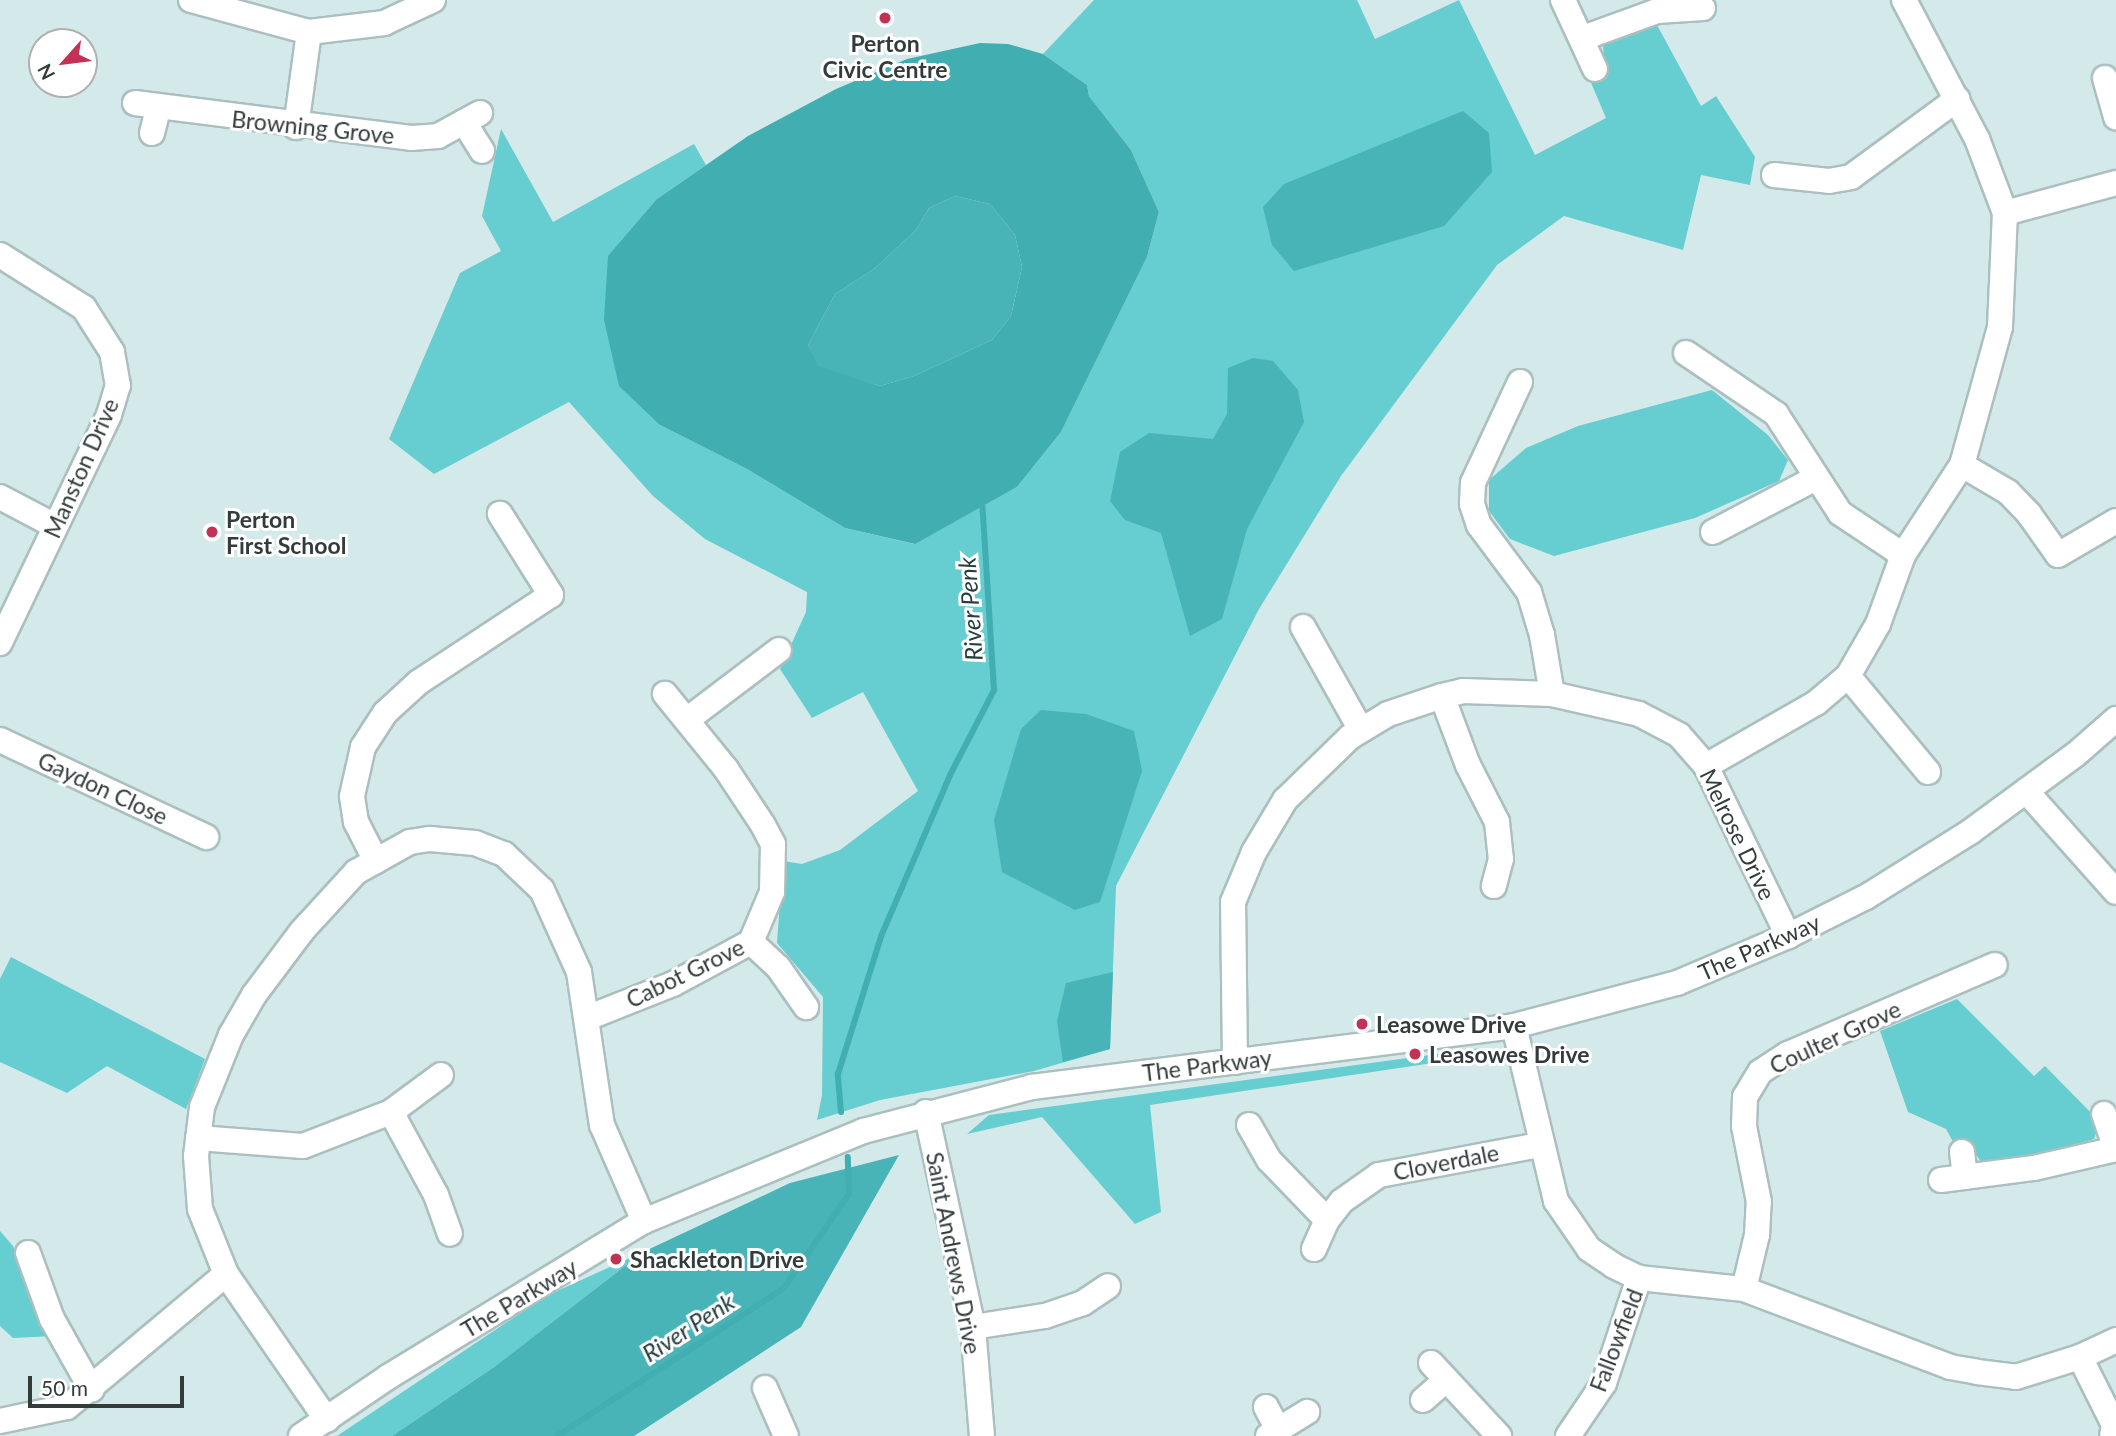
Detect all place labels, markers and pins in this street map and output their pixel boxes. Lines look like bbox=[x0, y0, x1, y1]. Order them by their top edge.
marker: Perton Civic Centre bbox=[877, 10, 893, 26]
place label: Perton Civic Centre bbox=[823, 29, 947, 83]
place label: Perton First School bbox=[226, 505, 346, 559]
marker: Perton First School bbox=[204, 524, 220, 540]
place label: Leasowe Drive bbox=[1376, 1010, 1526, 1038]
marker: Leasowe Drive bbox=[1354, 1016, 1370, 1032]
place label: Leasowes Drive bbox=[1429, 1040, 1589, 1068]
marker: Leasowes Drive bbox=[1407, 1046, 1423, 1062]
place label: Shackleton Drive bbox=[630, 1245, 804, 1273]
marker: Shackleton Drive bbox=[608, 1251, 624, 1267]

